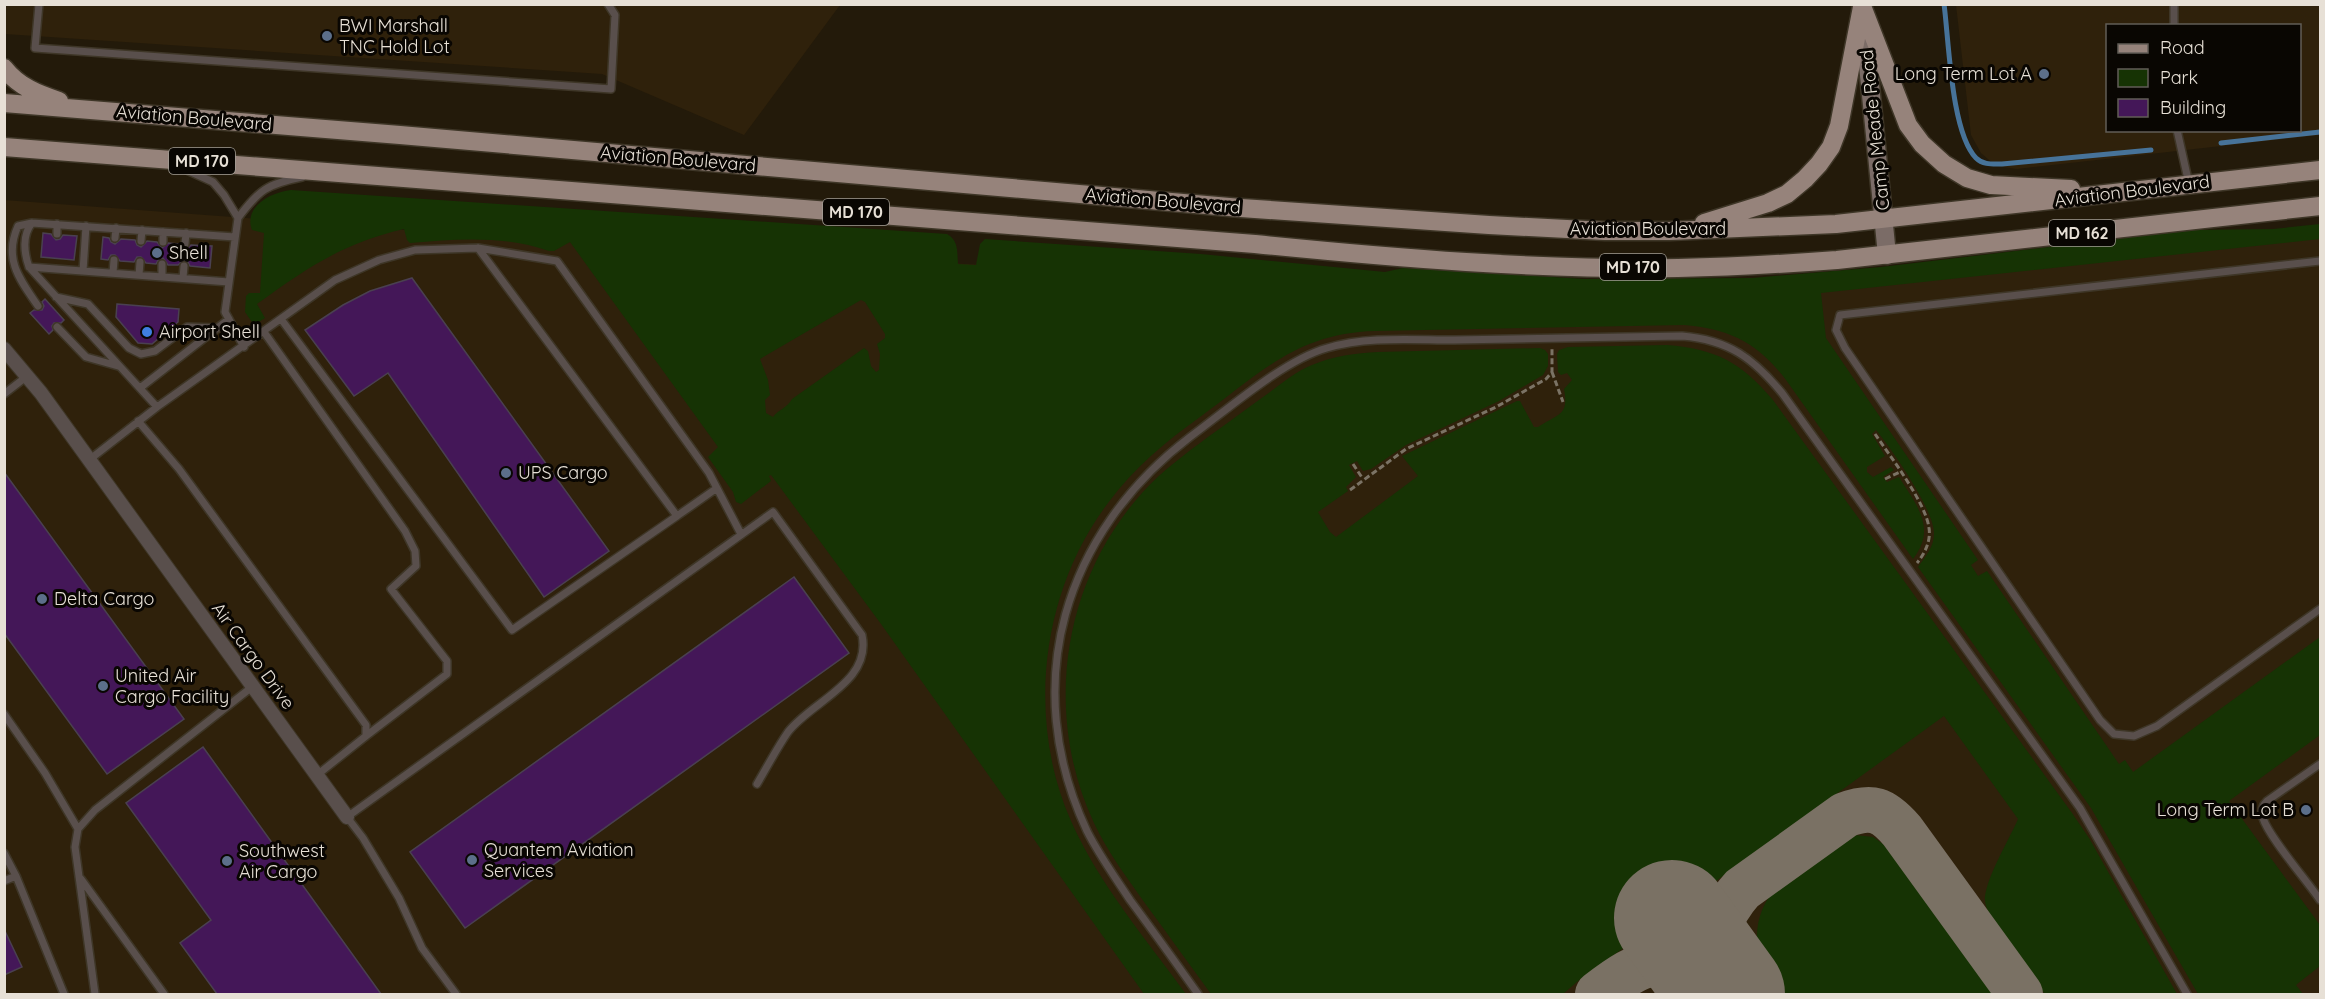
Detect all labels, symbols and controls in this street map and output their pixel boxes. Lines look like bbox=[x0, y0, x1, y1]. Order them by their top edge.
place label: BWI Marshall TNC Hold Lot bbox=[339, 14, 450, 58]
legend bbox=[2106, 24, 2301, 132]
marker: BWI Marshall TNC Hold Lot bbox=[320, 29, 334, 43]
text: Road bbox=[2160, 36, 2205, 59]
street label: Camp Meade Road bbox=[1855, 48, 1894, 212]
place label: Long Term Lot A bbox=[1895, 62, 2032, 85]
text: Park bbox=[2160, 66, 2198, 89]
marker: Long Term Lot A bbox=[2037, 67, 2051, 81]
text: Building bbox=[2160, 96, 2226, 119]
street label: Aviation Boulevard bbox=[115, 99, 273, 136]
street label: Aviation Boulevard bbox=[599, 140, 757, 177]
road number: MD 170 bbox=[169, 148, 235, 174]
street label: Aviation Boulevard bbox=[2053, 170, 2211, 211]
street label: Aviation Boulevard bbox=[1084, 182, 1242, 219]
road number: MD 170 bbox=[823, 199, 889, 225]
street label: Aviation Boulevard bbox=[1570, 217, 1726, 240]
road number: MD 162 bbox=[2049, 220, 2115, 246]
place label: Shell bbox=[169, 241, 208, 264]
marker: Shell bbox=[150, 246, 164, 260]
road number: MD 170 bbox=[1600, 254, 1666, 280]
place label: Airport Shell bbox=[159, 320, 260, 343]
marker: Airport Shell bbox=[140, 325, 154, 339]
place label: UPS Cargo bbox=[518, 461, 608, 484]
marker: UPS Cargo bbox=[499, 466, 513, 480]
place label: Delta Cargo bbox=[54, 587, 154, 610]
marker: Delta Cargo bbox=[35, 592, 49, 606]
street label: Air Cargo Drive bbox=[207, 598, 300, 714]
place label: United Air Cargo Facility bbox=[115, 664, 229, 708]
marker: United Air Cargo Facility bbox=[96, 679, 110, 693]
place label: Long Term Lot B bbox=[2157, 798, 2294, 821]
marker: Long Term Lot B bbox=[2299, 803, 2313, 817]
place label: Quantem Aviation Services bbox=[484, 838, 634, 882]
place label: Southwest Air Cargo bbox=[239, 839, 325, 883]
marker: Quantem Aviation Services bbox=[465, 853, 479, 867]
marker: Southwest Air Cargo bbox=[220, 854, 234, 868]

